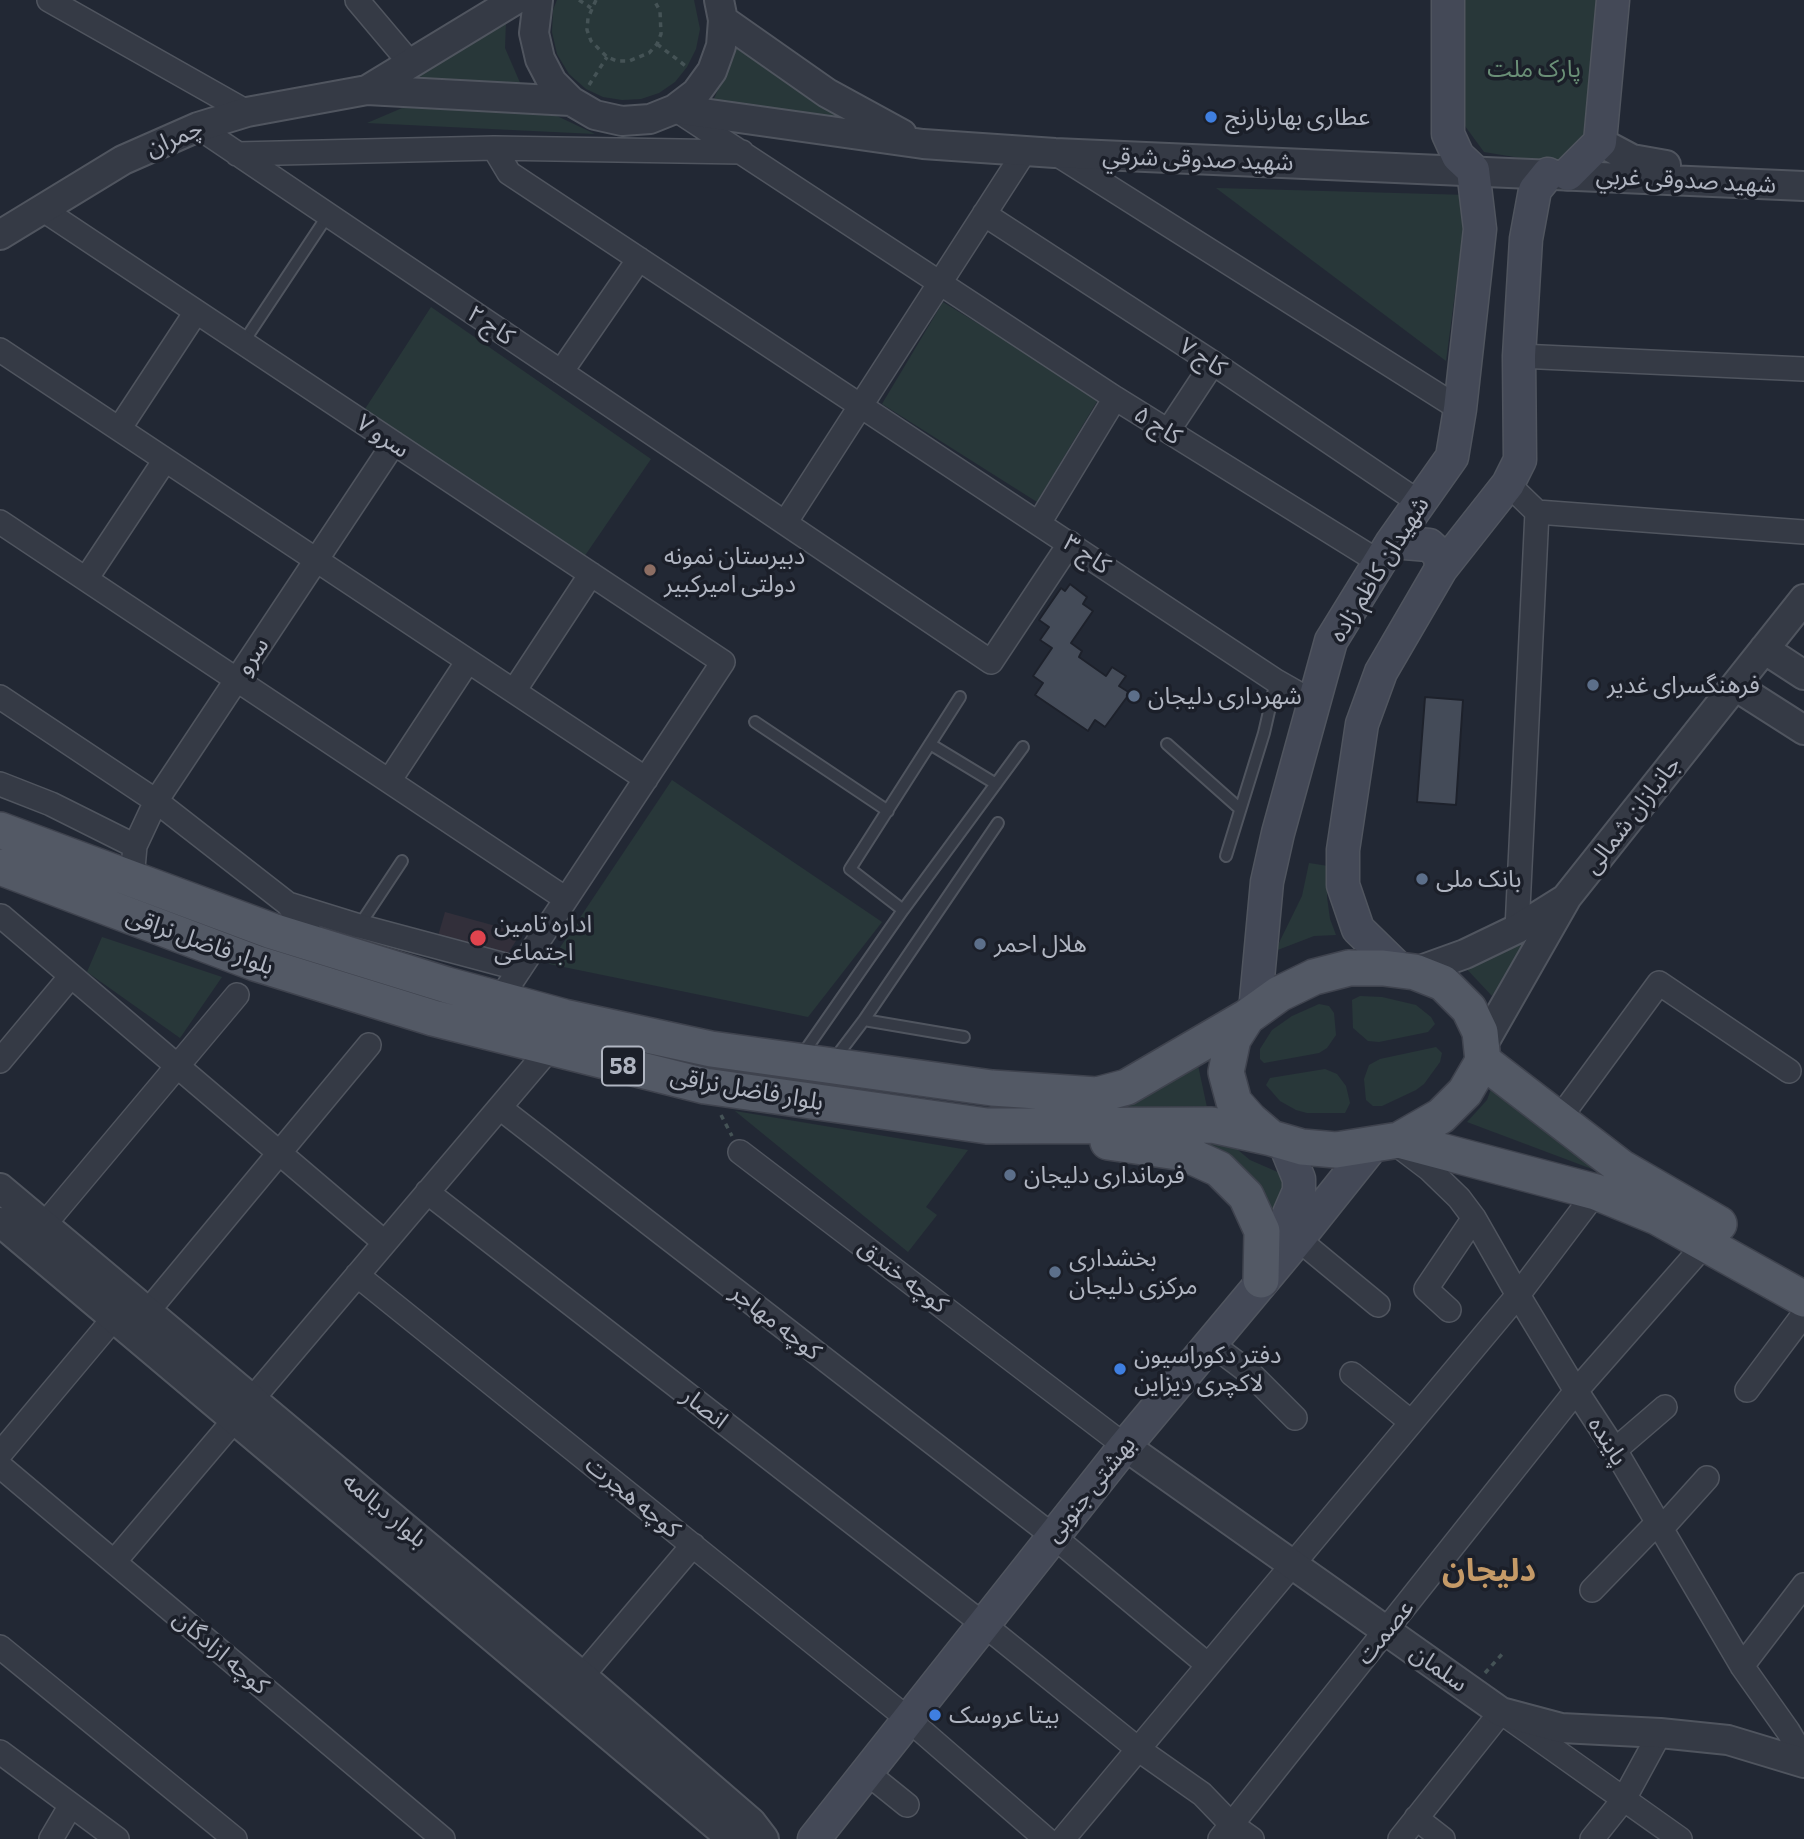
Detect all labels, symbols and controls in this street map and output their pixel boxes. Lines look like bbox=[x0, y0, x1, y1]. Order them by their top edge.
park label: پارک ملت bbox=[1487, 55, 1581, 83]
place label: عطاری بهارنارنج bbox=[1225, 103, 1370, 131]
marker: عطاری بهارنارنج bbox=[1203, 109, 1219, 125]
street label: چمران bbox=[141, 113, 207, 163]
street label: شهید صدوقی شرقي bbox=[1102, 141, 1294, 177]
street label: شهید صدوقی غربي bbox=[1595, 161, 1777, 199]
street label: کاج ۲ bbox=[462, 299, 520, 351]
street label: کاج ۷ bbox=[1174, 331, 1232, 383]
street label: کاج ۵ bbox=[1129, 399, 1187, 451]
street label: سرو ۷ bbox=[351, 408, 415, 464]
street label: شهیدان کاظم زاده bbox=[1323, 491, 1435, 647]
street label: کاج ۳ bbox=[1058, 528, 1116, 580]
place label: دبیرستان نمونه دولتی امیرکبیر bbox=[664, 542, 805, 598]
marker: دبیرستان نمونه دولتی امیرکبیر bbox=[642, 562, 658, 578]
street label: سرو bbox=[229, 632, 275, 680]
place label: فرهنگسرای غدیر bbox=[1607, 671, 1760, 699]
marker: فرهنگسرای غدیر bbox=[1585, 677, 1601, 693]
place label: شهرداری دلیجان bbox=[1148, 682, 1302, 710]
marker: شهرداری دلیجان bbox=[1126, 688, 1142, 704]
street label: جانبازان شمالی bbox=[1577, 750, 1687, 880]
place label: بانک ملی bbox=[1436, 865, 1521, 893]
marker: بانک ملی bbox=[1414, 871, 1430, 887]
street label: بلوار فاضل نراقی bbox=[122, 901, 278, 981]
place label: اداره تامین اجتماعی bbox=[494, 910, 592, 966]
marker: اداره تامین اجتماعی bbox=[468, 928, 488, 948]
place label: هلال احمر bbox=[994, 930, 1087, 958]
marker: هلال احمر bbox=[972, 936, 988, 952]
road number: 58 bbox=[602, 1046, 644, 1086]
street label: بلوار فاضل نراقی bbox=[668, 1061, 826, 1117]
place label: فرمانداری دلیجان bbox=[1024, 1161, 1185, 1189]
marker: فرمانداری دلیجان bbox=[1002, 1167, 1018, 1183]
street label: کوچه خندق bbox=[852, 1233, 954, 1319]
place label: بخشداری مرکزی دلیجان bbox=[1069, 1244, 1198, 1300]
marker: بخشداری مرکزی دلیجان bbox=[1047, 1264, 1063, 1280]
street label: کوچه مهاجر bbox=[725, 1278, 827, 1366]
place label: دفتر دکوراسیون لاکچری دیزاین bbox=[1134, 1341, 1281, 1397]
marker: دفتر دکوراسیون لاکچری دیزاین bbox=[1112, 1361, 1128, 1377]
street label: انصار bbox=[676, 1381, 734, 1435]
street label: پاینده bbox=[1582, 1411, 1634, 1471]
street label: بهشتی جنوبی bbox=[1039, 1430, 1141, 1548]
street label: کوچه هجرت bbox=[580, 1450, 686, 1544]
street label: بلوار دیالمه bbox=[337, 1466, 433, 1554]
district label: دلیجان bbox=[1442, 1551, 1536, 1589]
street label: عصمت bbox=[1350, 1594, 1420, 1670]
street label: کوچه ازادگان bbox=[167, 1604, 275, 1700]
street label: سلمان bbox=[1405, 1638, 1473, 1698]
place label: بیتا عروسک bbox=[949, 1701, 1059, 1729]
marker: بیتا عروسک bbox=[927, 1707, 943, 1723]

